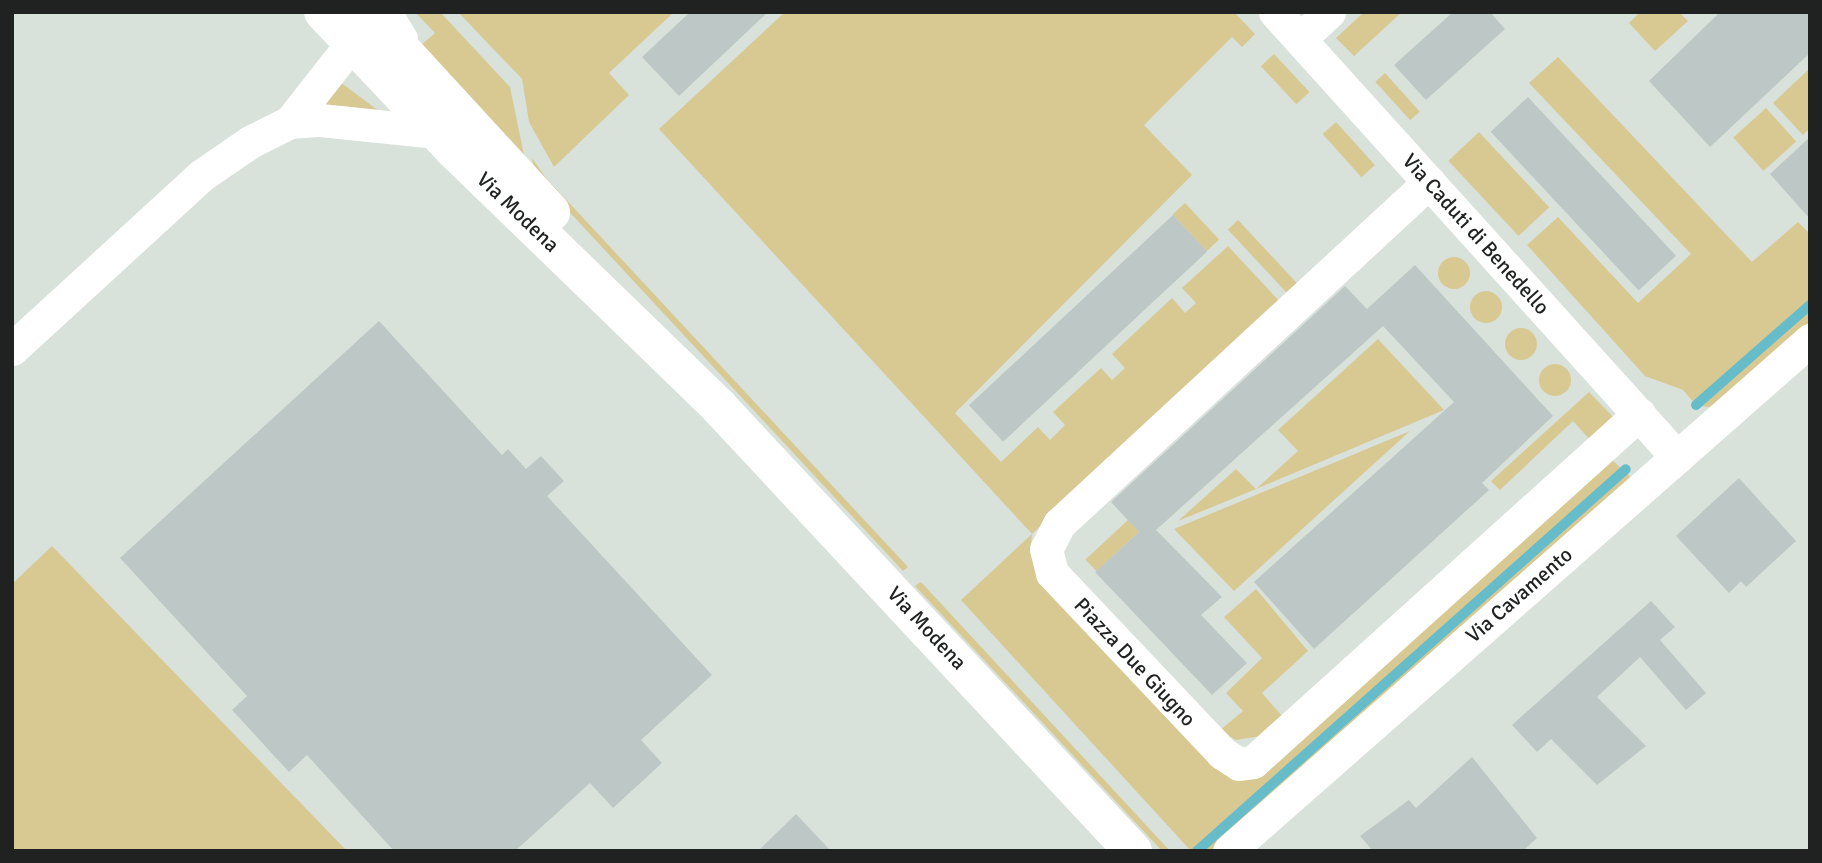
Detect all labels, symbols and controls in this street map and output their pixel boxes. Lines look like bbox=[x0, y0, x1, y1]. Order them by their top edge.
street label: Via Caduti di Benedello bbox=[1397, 148, 1555, 320]
street label: Via Modena bbox=[472, 167, 564, 257]
street label: Via Cavamento bbox=[1461, 542, 1577, 648]
street label: Via Modena bbox=[882, 581, 972, 675]
street label: Piazza Due Giugno bbox=[1069, 592, 1201, 732]

